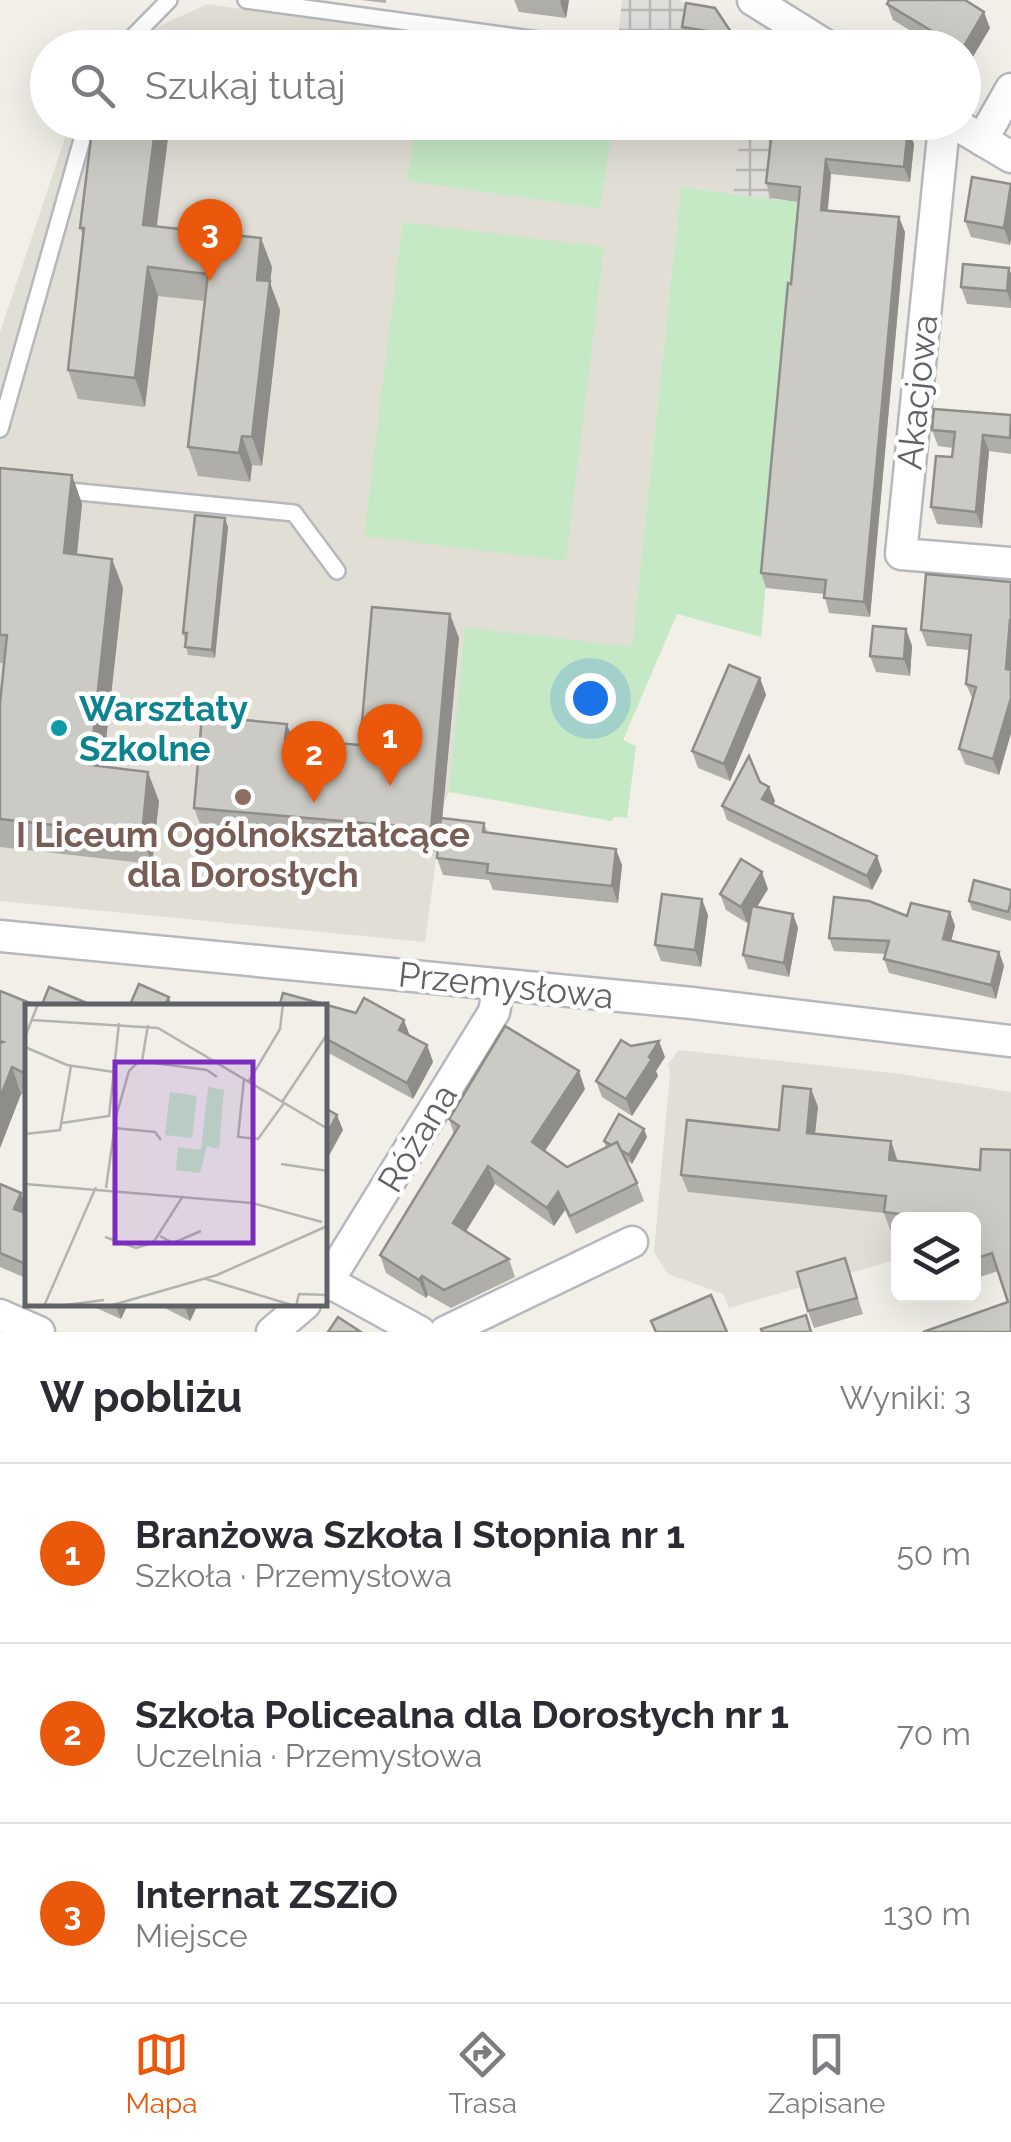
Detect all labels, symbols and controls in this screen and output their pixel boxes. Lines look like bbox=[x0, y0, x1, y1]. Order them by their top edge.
search box bbox=[30, 30, 981, 140]
icon: search bbox=[65, 58, 120, 113]
text: Szukaj tutaj bbox=[145, 63, 346, 108]
pin: 3 bbox=[178, 198, 242, 281]
street label: Akacjowa bbox=[888, 312, 946, 472]
your location bbox=[565, 673, 616, 724]
place label: Warsztaty Szkolne bbox=[79, 688, 248, 769]
pin: 1 bbox=[358, 704, 422, 786]
marker: Warsztaty Szkolne bbox=[48, 717, 70, 739]
pin: 2 bbox=[282, 720, 346, 803]
marker: I Liceum Ogólnokształcące dla Dorosłych bbox=[232, 786, 254, 808]
place label: I Liceum Ogólnokształcące dla Dorosłych bbox=[16, 814, 470, 895]
street label: Przemysłowa bbox=[396, 953, 616, 1017]
inset map bbox=[25, 1004, 328, 1307]
street label: Różana bbox=[369, 1077, 465, 1199]
map controls bbox=[891, 1212, 981, 1302]
button: layers bbox=[891, 1212, 981, 1302]
text: W pobliżu bbox=[40, 1373, 242, 1422]
text: Wyniki: 3 bbox=[840, 1379, 971, 1416]
text: Branżowa Szkoła I Stopnia nr 1 bbox=[135, 1512, 685, 1557]
text: 1 bbox=[65, 1535, 80, 1572]
text: 50 m bbox=[896, 1535, 971, 1572]
text: Szkoła · Przemysłowa bbox=[135, 1557, 452, 1594]
text: Szkoła Policealna dla Dorosłych nr 1 bbox=[135, 1692, 789, 1737]
text: 2 bbox=[63, 1715, 82, 1752]
text: 70 m bbox=[897, 1715, 971, 1752]
text: Uczelnia · Przemysłowa bbox=[135, 1737, 482, 1774]
text: Internat ZSZiO bbox=[135, 1872, 398, 1917]
text: 3 bbox=[64, 1895, 81, 1932]
text: 130 m bbox=[883, 1895, 971, 1932]
text: Miejsce bbox=[135, 1917, 248, 1954]
tab: Mapa bbox=[125, 2027, 198, 2120]
tab: Trasa bbox=[449, 2027, 517, 2120]
tab: Zapisane bbox=[768, 2027, 886, 2120]

